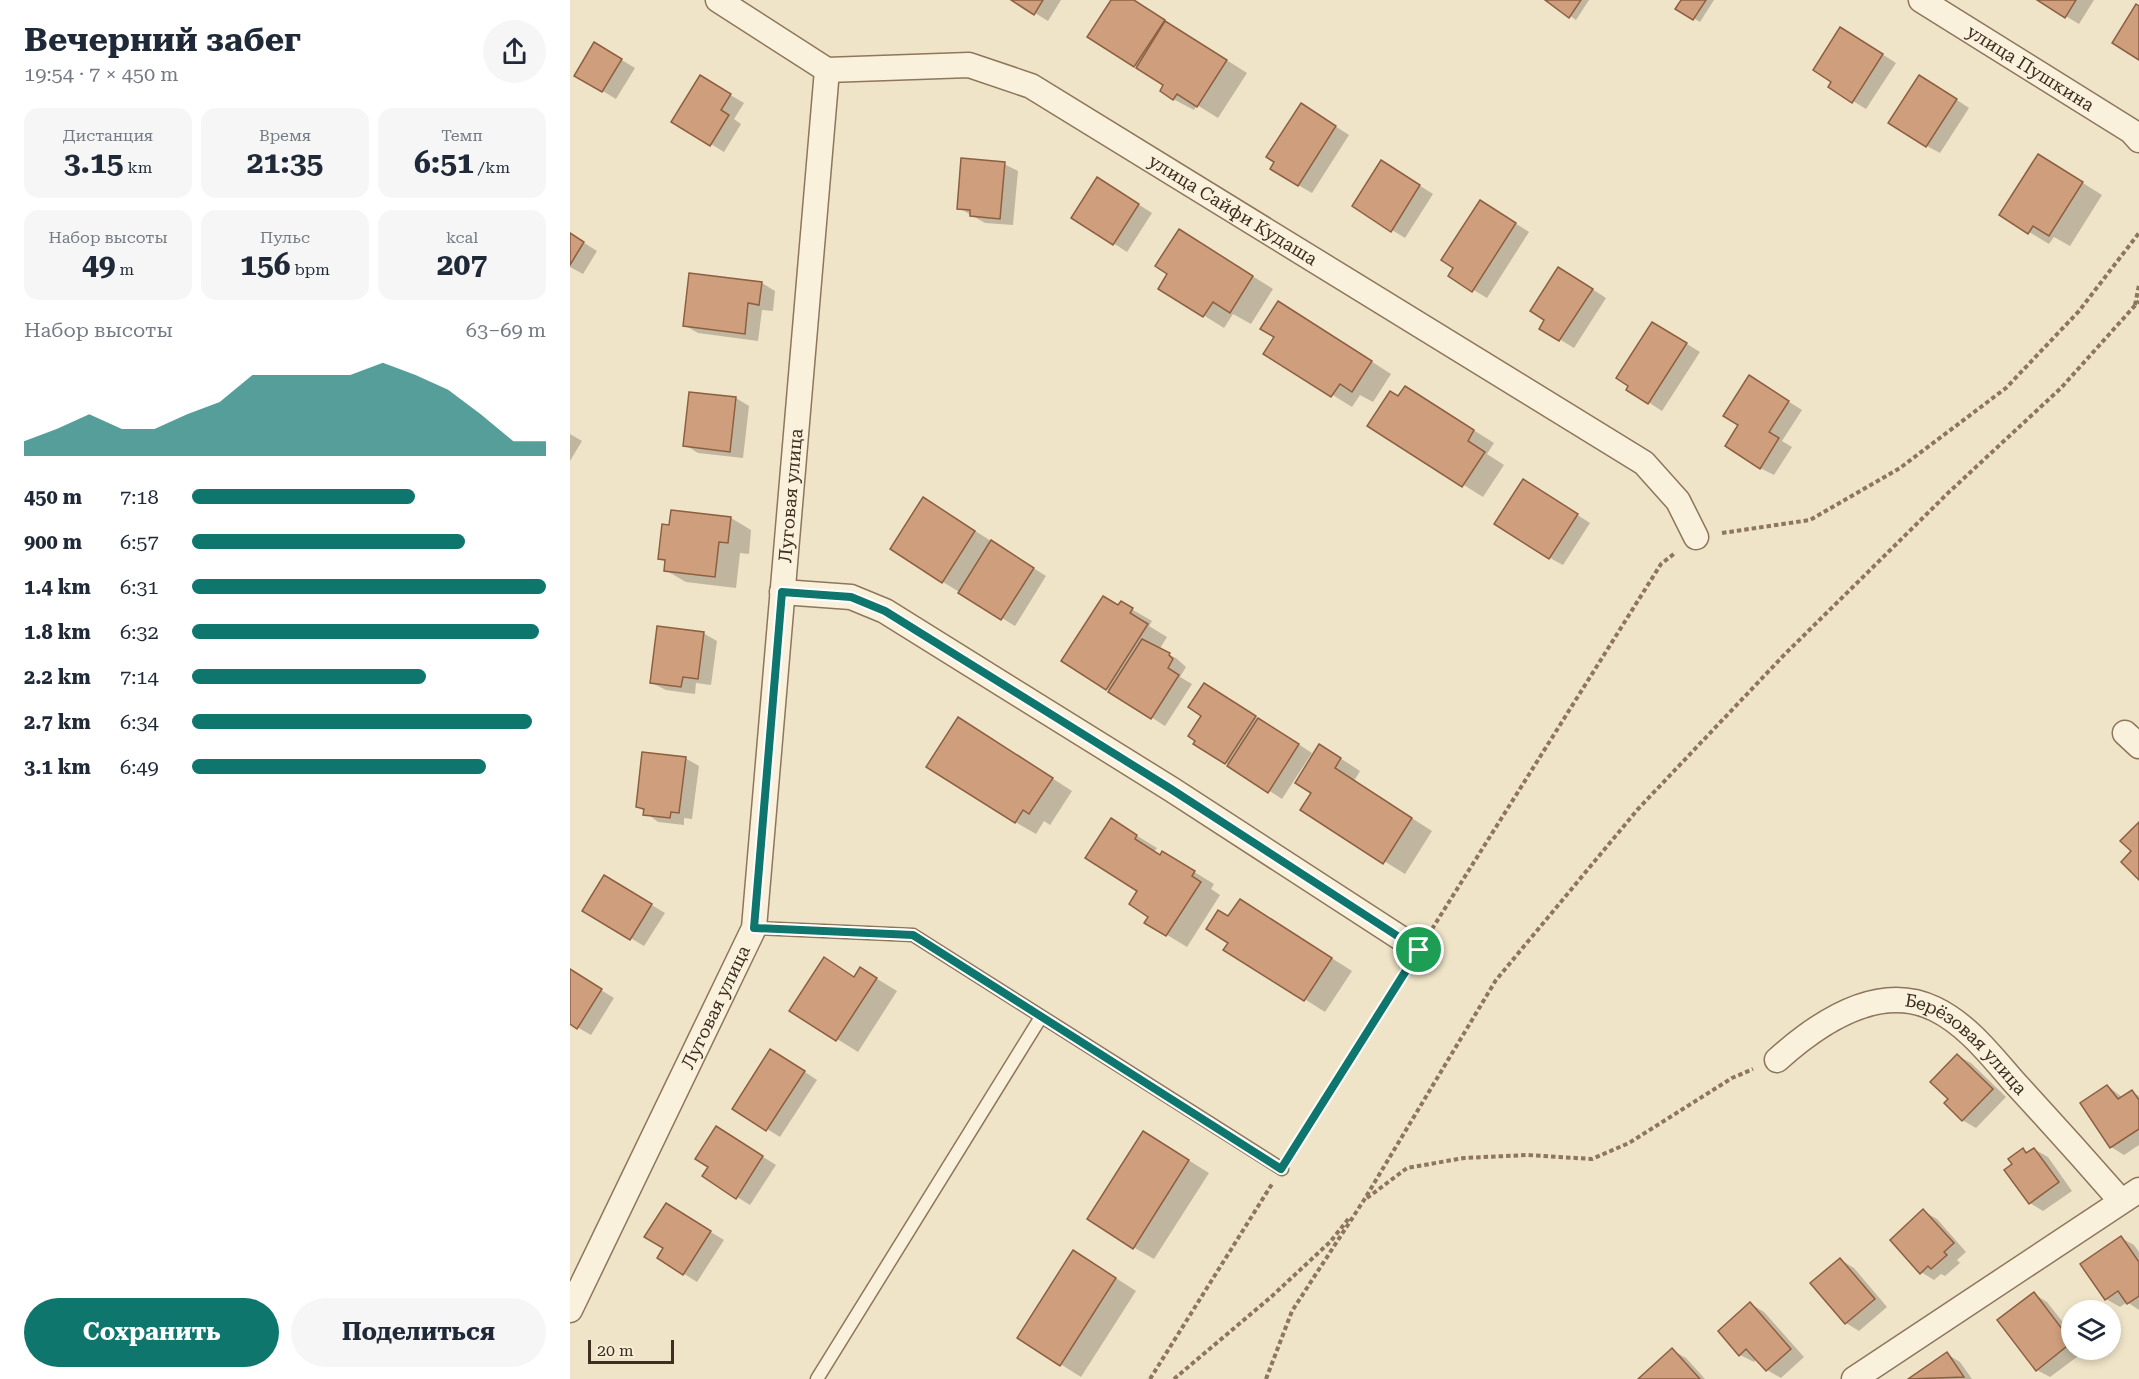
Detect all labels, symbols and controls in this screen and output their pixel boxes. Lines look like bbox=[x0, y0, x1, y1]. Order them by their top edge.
text: Вечерний забег bbox=[24, 20, 301, 59]
button: share bbox=[483, 20, 546, 83]
street label: улица Пушкина bbox=[1963, 20, 2099, 116]
text: 19:54 · 7 × 450 m bbox=[24, 62, 179, 86]
text: Дистанция bbox=[63, 126, 153, 145]
text: Время bbox=[259, 126, 311, 145]
text: Темп bbox=[441, 126, 483, 145]
text: 3.15 bbox=[64, 145, 124, 180]
text: 21:35 bbox=[247, 145, 323, 180]
text: 6:51 bbox=[414, 145, 474, 180]
street label: улица Сайфи Кудаша bbox=[1145, 150, 1321, 270]
text: km bbox=[124, 158, 152, 177]
text: /km bbox=[474, 158, 510, 177]
text: Набор высоты bbox=[48, 228, 168, 247]
text: Пульс bbox=[260, 228, 310, 247]
text: kcal bbox=[446, 228, 478, 247]
text: 49 bbox=[82, 247, 115, 282]
text: 156 bbox=[240, 247, 290, 282]
text: 207 bbox=[437, 247, 487, 282]
text: m bbox=[115, 260, 134, 279]
text: bpm bbox=[290, 260, 330, 279]
text: Набор высоты bbox=[24, 318, 173, 342]
text: 63–69 m bbox=[466, 318, 546, 342]
street label: Луговая улица bbox=[774, 427, 806, 563]
text: 450 m bbox=[24, 485, 82, 509]
text: 7:18 bbox=[120, 485, 159, 509]
text: 900 m bbox=[24, 530, 82, 554]
text: 6:57 bbox=[120, 530, 159, 554]
text: 1.4 km bbox=[24, 575, 91, 599]
text: 6:31 bbox=[120, 575, 159, 599]
text: 1.8 km bbox=[24, 620, 91, 644]
text: 6:32 bbox=[120, 620, 159, 644]
text: 2.2 km bbox=[24, 665, 91, 689]
text: 7:14 bbox=[120, 665, 159, 689]
text: 2.7 km bbox=[24, 710, 91, 734]
text: 6:34 bbox=[120, 710, 159, 734]
text: 3.1 km bbox=[24, 755, 91, 779]
text: 6:49 bbox=[120, 755, 159, 779]
pin bbox=[1393, 924, 1444, 975]
icon: arrive bbox=[1402, 933, 1435, 966]
street label: Луговая улица bbox=[677, 942, 754, 1072]
street label: Берёзовая улица bbox=[1903, 989, 2032, 1099]
button: Сохранить bbox=[24, 1298, 279, 1367]
button: Поделиться bbox=[291, 1298, 546, 1367]
map controls bbox=[2061, 1300, 2121, 1360]
button: layers bbox=[2061, 1300, 2121, 1360]
scale bar bbox=[588, 1337, 674, 1364]
text: 20 m bbox=[597, 1341, 634, 1360]

